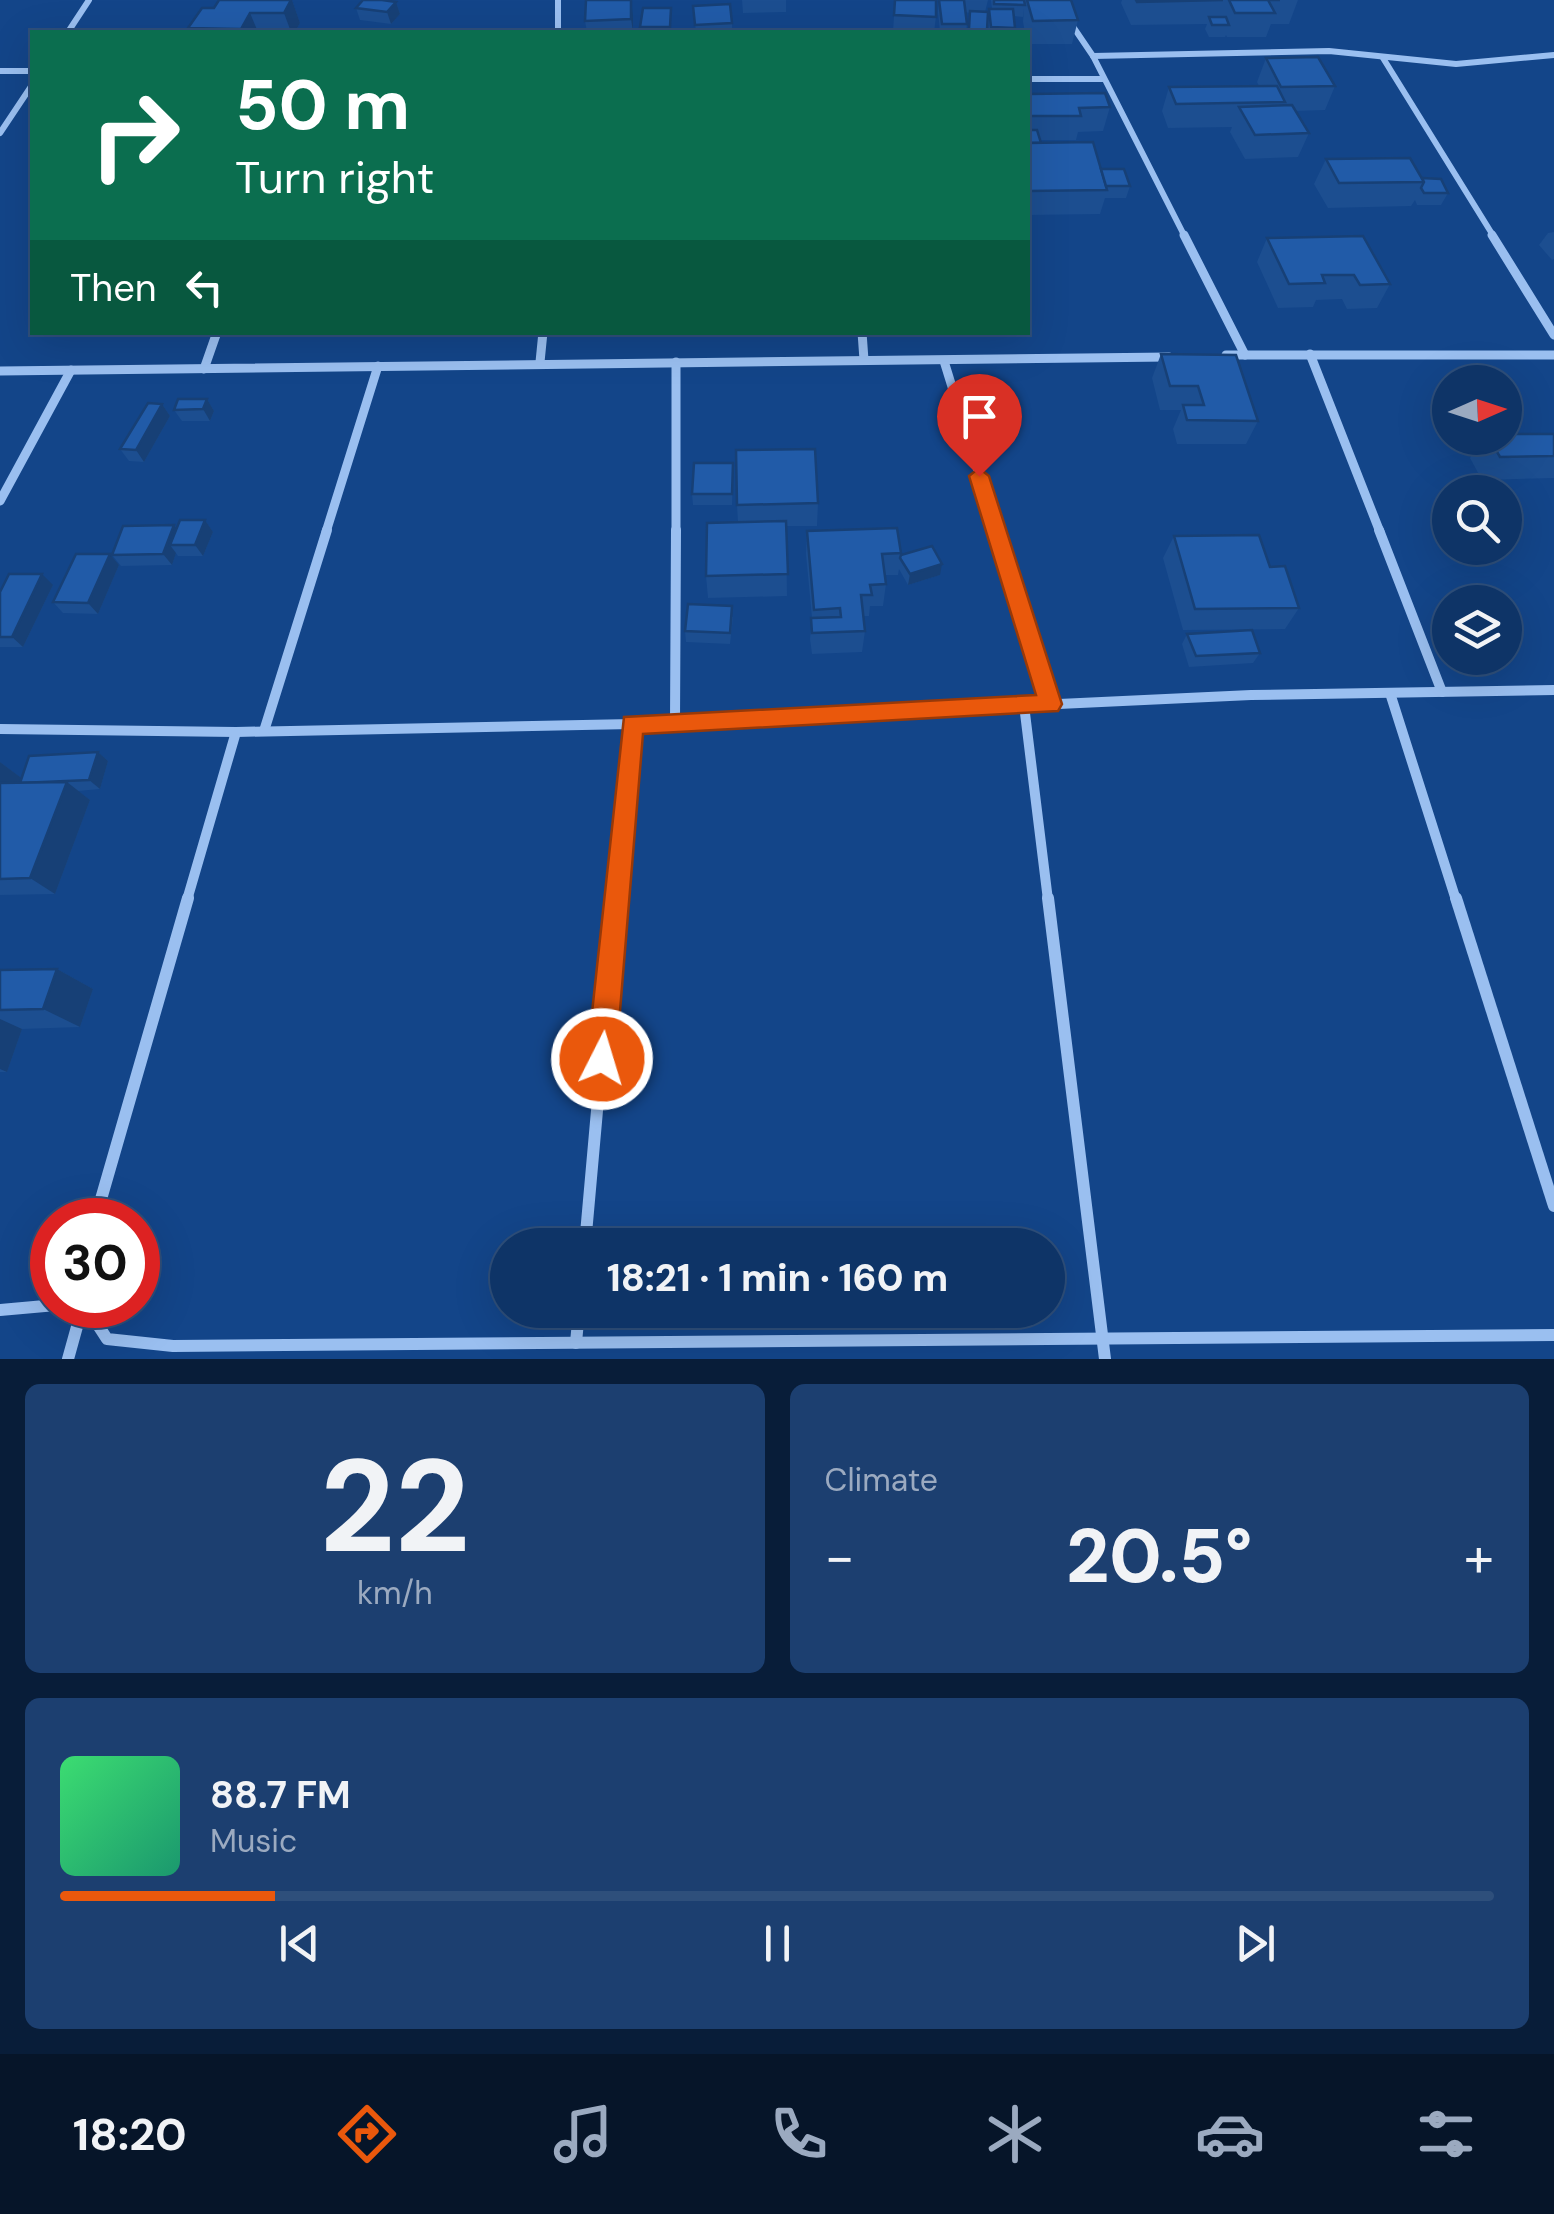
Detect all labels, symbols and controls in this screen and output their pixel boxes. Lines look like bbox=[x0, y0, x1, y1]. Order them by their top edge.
text: 50 m bbox=[235, 60, 410, 151]
icon: right bbox=[70, 70, 200, 200]
text: Turn right bbox=[235, 148, 434, 207]
icon: left bbox=[177, 260, 232, 315]
text: Then bbox=[70, 263, 157, 313]
north arrow bbox=[1432, 365, 1522, 455]
map controls bbox=[1432, 365, 1522, 675]
pin bbox=[937, 374, 1022, 477]
icon: arrive bbox=[952, 389, 1007, 444]
button: search bbox=[1432, 475, 1522, 565]
button: layers bbox=[1432, 585, 1522, 675]
position arrow bbox=[550, 1007, 654, 1111]
speed limit sign: 30 bbox=[30, 1198, 160, 1328]
text: 18:21 · 1 min · 160 m bbox=[607, 1253, 948, 1303]
text: 22 bbox=[320, 1422, 470, 1591]
text: Climate bbox=[825, 1459, 938, 1501]
text: 20.5° bbox=[1066, 1508, 1252, 1605]
text: − bbox=[825, 1521, 855, 1593]
text: + bbox=[1464, 1521, 1494, 1593]
text: km/h bbox=[357, 1572, 433, 1614]
text: 88.7 FM bbox=[210, 1770, 351, 1820]
text: Music bbox=[210, 1820, 297, 1862]
icon: previous bbox=[272, 1916, 327, 1971]
icon: pause bbox=[750, 1916, 805, 1971]
icon: next bbox=[1228, 1916, 1283, 1971]
icon: directions bbox=[332, 2099, 402, 2169]
icon: music bbox=[548, 2099, 618, 2169]
icon: phone bbox=[764, 2099, 834, 2169]
icon: climate bbox=[980, 2099, 1050, 2169]
icon: car bbox=[1195, 2099, 1265, 2169]
icon: filters bbox=[1411, 2099, 1481, 2169]
text: 18:20 bbox=[73, 2105, 187, 2164]

